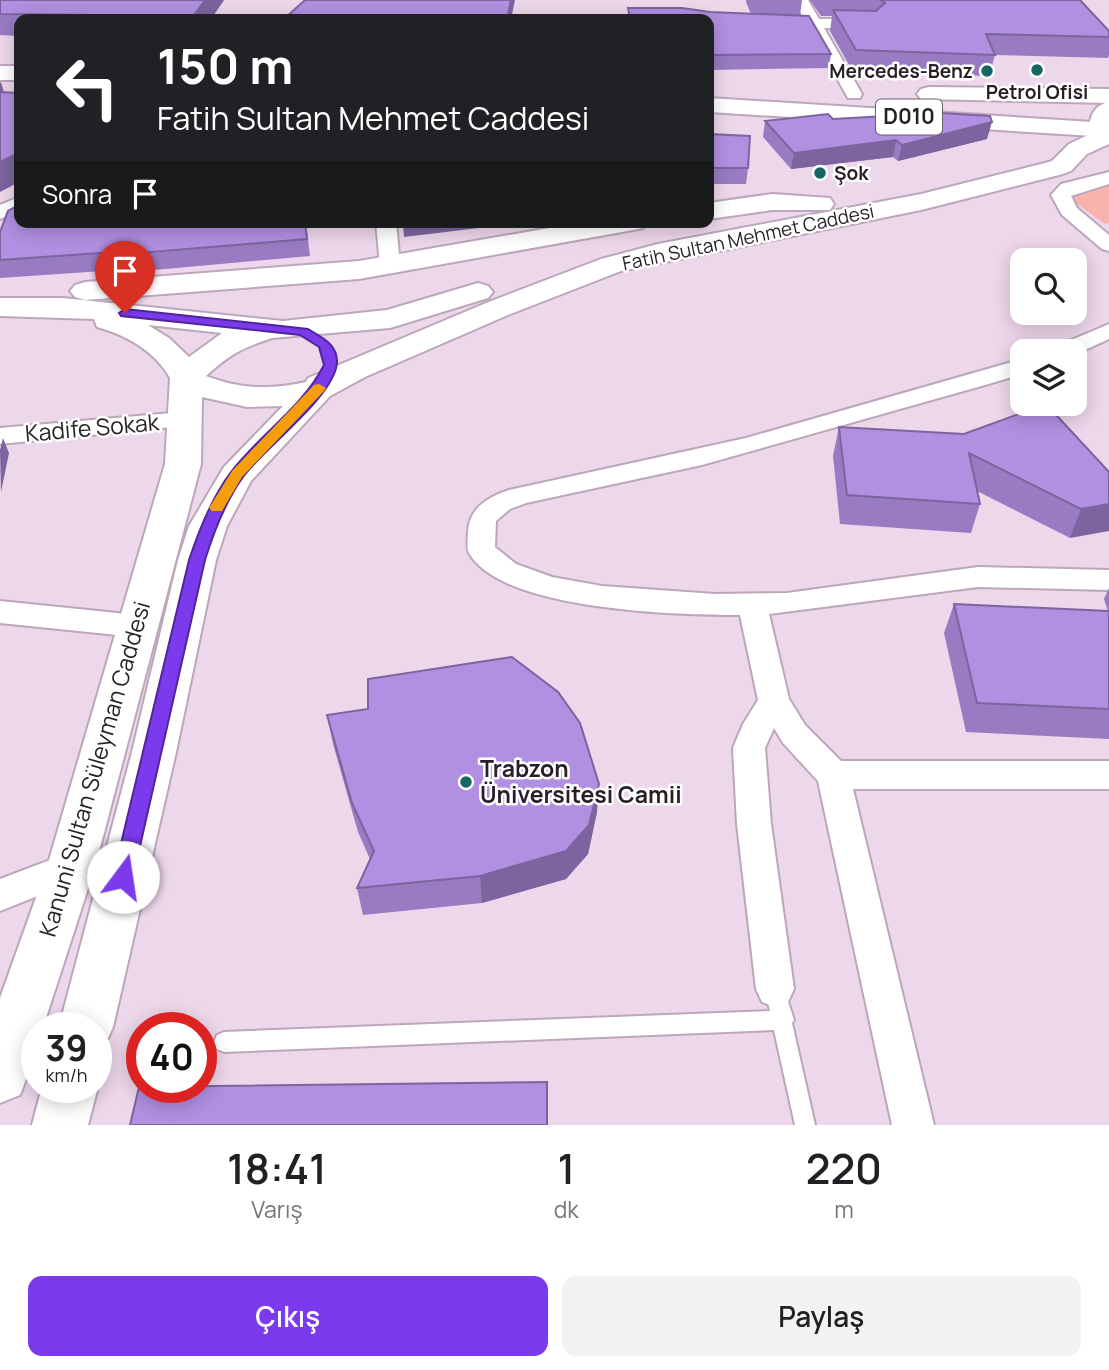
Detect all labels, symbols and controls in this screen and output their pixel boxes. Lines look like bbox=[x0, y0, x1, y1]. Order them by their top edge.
text: 150 m bbox=[157, 32, 293, 99]
icon: left bbox=[42, 42, 133, 133]
place label: Mercedes-Benz bbox=[829, 58, 973, 84]
marker: Petrol Ofisi bbox=[1029, 62, 1045, 78]
marker: Mercedes-Benz bbox=[979, 63, 995, 79]
place label: Petrol Ofisi bbox=[986, 79, 1088, 105]
text: Fatih Sultan Mehmet Caddesi bbox=[157, 96, 589, 140]
road number: D010 bbox=[876, 100, 942, 134]
place label: Şok bbox=[834, 160, 869, 186]
marker: Şok bbox=[812, 165, 828, 181]
icon: arrive bbox=[126, 175, 164, 213]
text: Sonra bbox=[42, 176, 112, 212]
street label: Fatih Sultan Mehmet Caddesi bbox=[620, 198, 876, 276]
pin bbox=[95, 241, 155, 313]
map controls bbox=[1010, 248, 1087, 416]
button: search bbox=[1010, 248, 1087, 325]
icon: arrive bbox=[106, 252, 144, 290]
button: layers bbox=[1010, 339, 1087, 416]
street label: Kadife Sokak bbox=[24, 405, 161, 449]
street label: Kanuni Sultan Süleyman Caddesi bbox=[31, 597, 157, 940]
place label: Trabzon Üniversitesi Camii bbox=[480, 752, 682, 810]
marker: Trabzon Üniversitesi Camii bbox=[458, 774, 474, 790]
position arrow bbox=[86, 840, 160, 914]
speed limit sign: 40 bbox=[126, 1012, 217, 1103]
text: 39 bbox=[45, 1024, 88, 1072]
text: km/h bbox=[46, 1063, 87, 1087]
text: 18:41 bbox=[227, 1139, 327, 1197]
text: 1 bbox=[557, 1139, 575, 1197]
text: 220 bbox=[806, 1139, 882, 1197]
text: Varış bbox=[251, 1193, 303, 1225]
text: dk bbox=[554, 1193, 579, 1225]
text: m bbox=[834, 1193, 854, 1225]
button: Çıkış bbox=[28, 1276, 548, 1356]
button: Paylaş bbox=[562, 1276, 1081, 1356]

